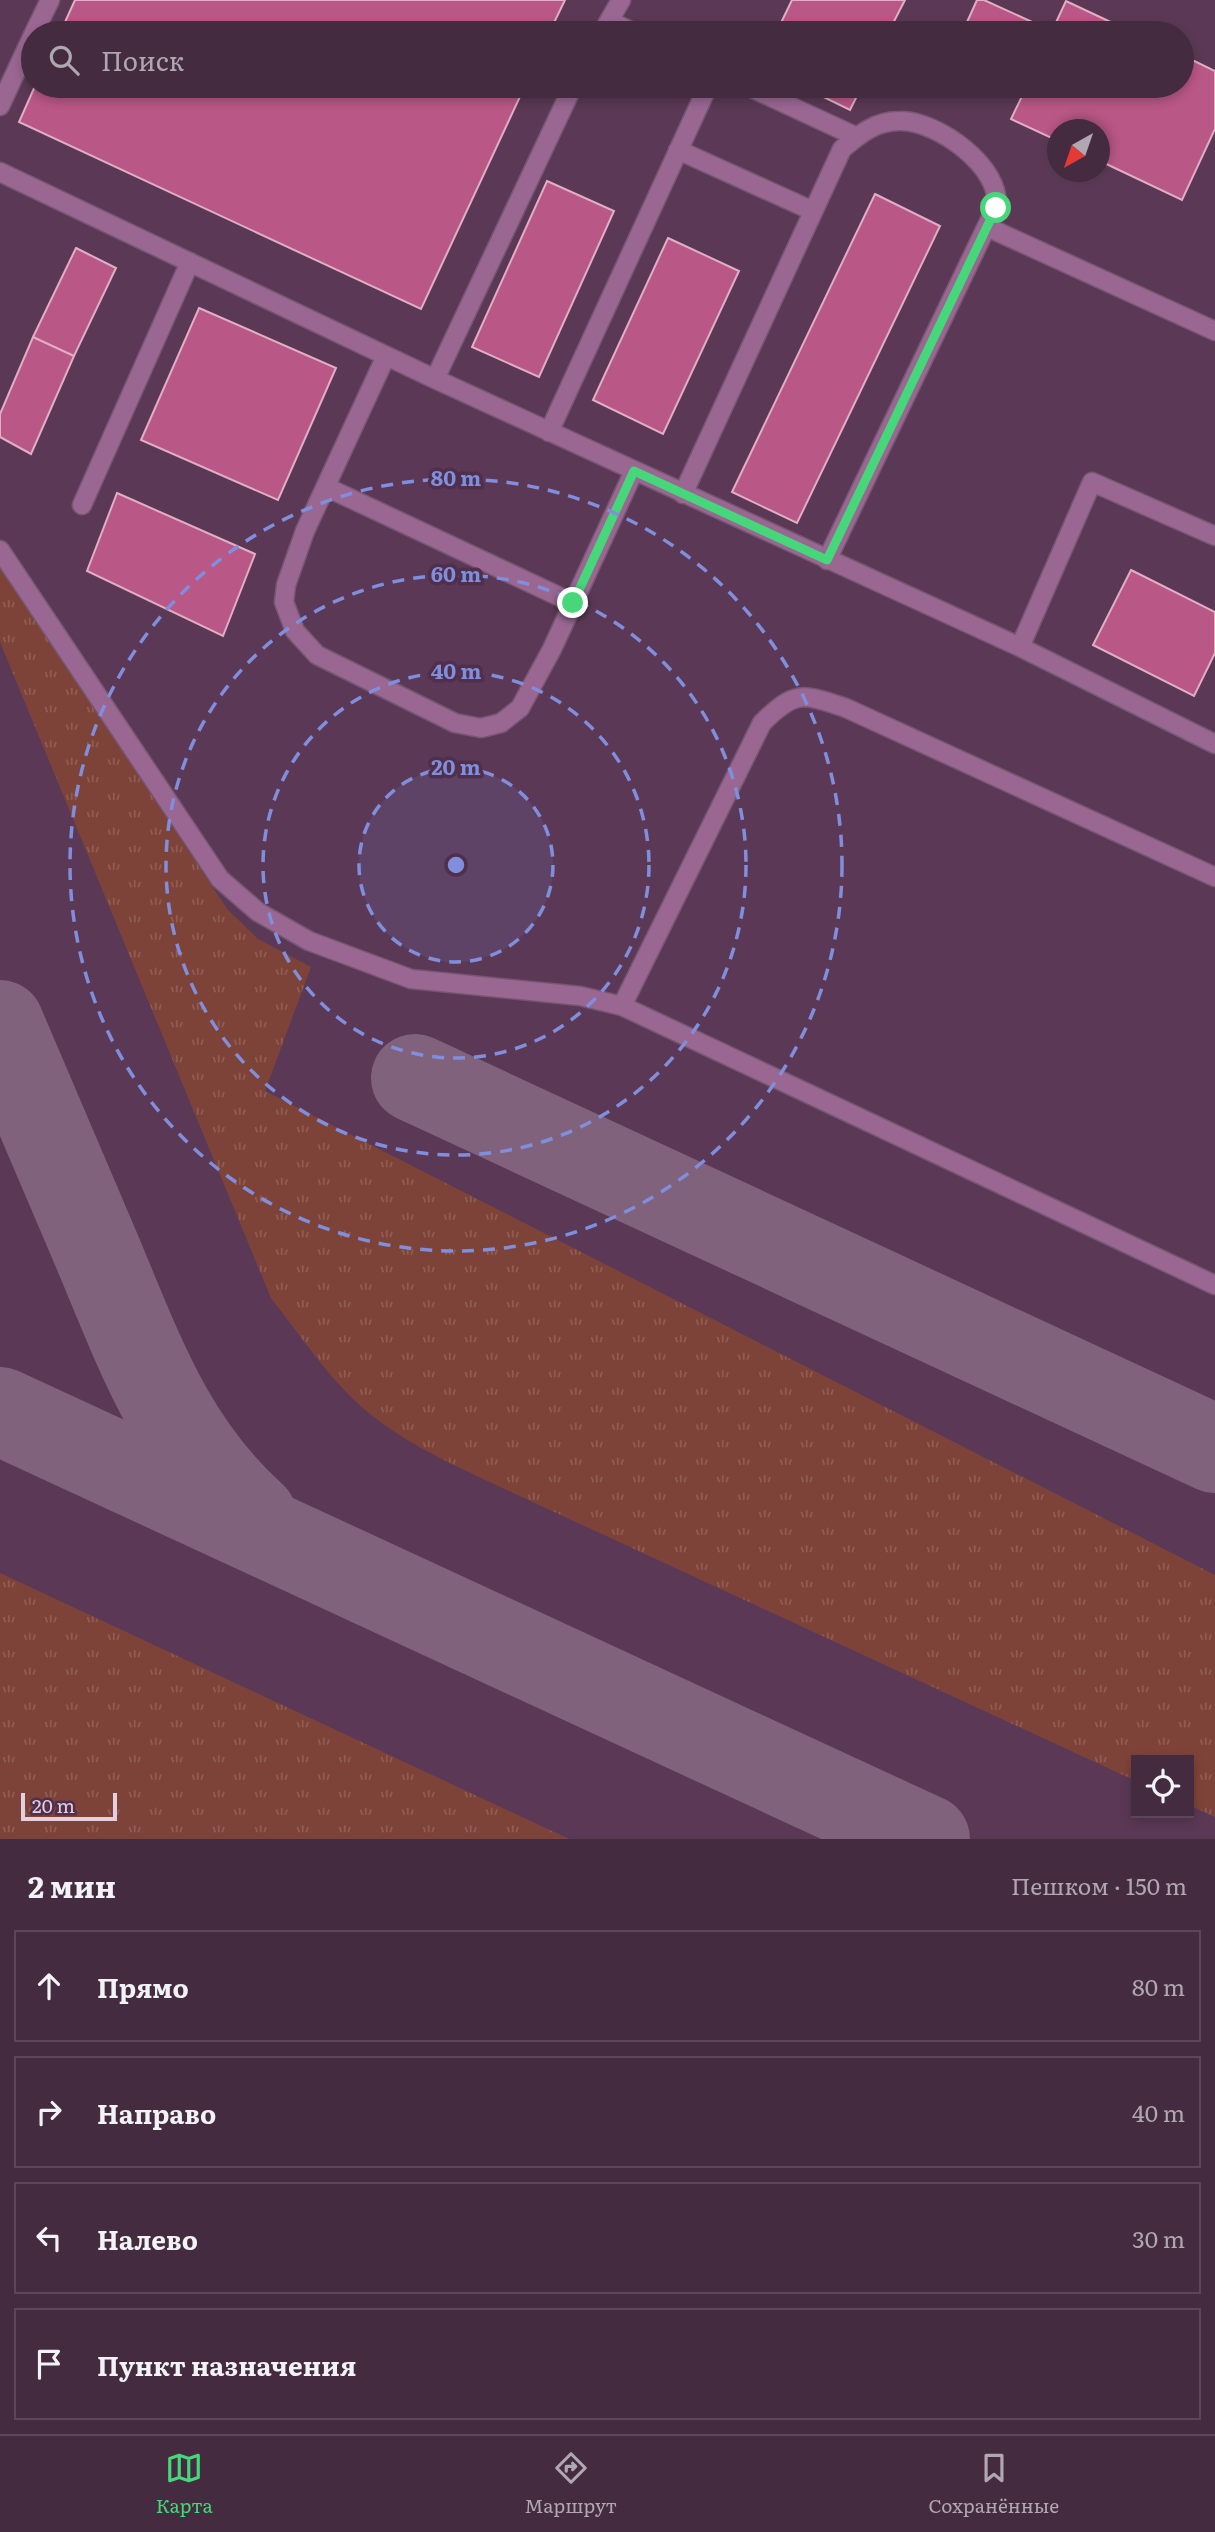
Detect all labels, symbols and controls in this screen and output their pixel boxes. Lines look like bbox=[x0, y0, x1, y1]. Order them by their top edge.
search box bbox=[21, 21, 1194, 98]
text: Поиск bbox=[101, 40, 184, 79]
icon: search bbox=[45, 41, 83, 79]
north arrow bbox=[1047, 119, 1110, 182]
route start bbox=[980, 192, 1011, 223]
text: 80 m bbox=[431, 461, 481, 492]
text: 60 m bbox=[431, 557, 481, 588]
route end bbox=[557, 587, 588, 618]
text: 40 m bbox=[431, 654, 481, 685]
text: 20 m bbox=[431, 750, 481, 781]
centre of rings bbox=[444, 853, 468, 877]
map controls bbox=[1131, 1755, 1194, 1818]
button: locate bbox=[1131, 1755, 1194, 1818]
scale bar bbox=[21, 1790, 117, 1822]
text: 20 m bbox=[32, 1791, 75, 1819]
text: 2 мин bbox=[28, 1863, 116, 1907]
text: Пешком · 150 m bbox=[1011, 1868, 1187, 1902]
icon: ahead bbox=[30, 1967, 68, 2005]
text: Прямо bbox=[97, 1967, 189, 2006]
text: 80 m bbox=[1132, 1969, 1185, 2003]
icon: right bbox=[30, 2093, 68, 2131]
text: Направо bbox=[97, 2093, 216, 2132]
text: 40 m bbox=[1132, 2095, 1185, 2129]
icon: left bbox=[30, 2219, 68, 2257]
text: Налево bbox=[97, 2219, 198, 2258]
text: 30 m bbox=[1132, 2221, 1185, 2255]
icon: arrive bbox=[30, 2345, 68, 2383]
text: Пункт назначения bbox=[97, 2345, 356, 2384]
tab: Карта bbox=[156, 2449, 213, 2519]
tab: Маршрут bbox=[524, 2449, 617, 2519]
tab: Сохранённые bbox=[928, 2449, 1059, 2519]

